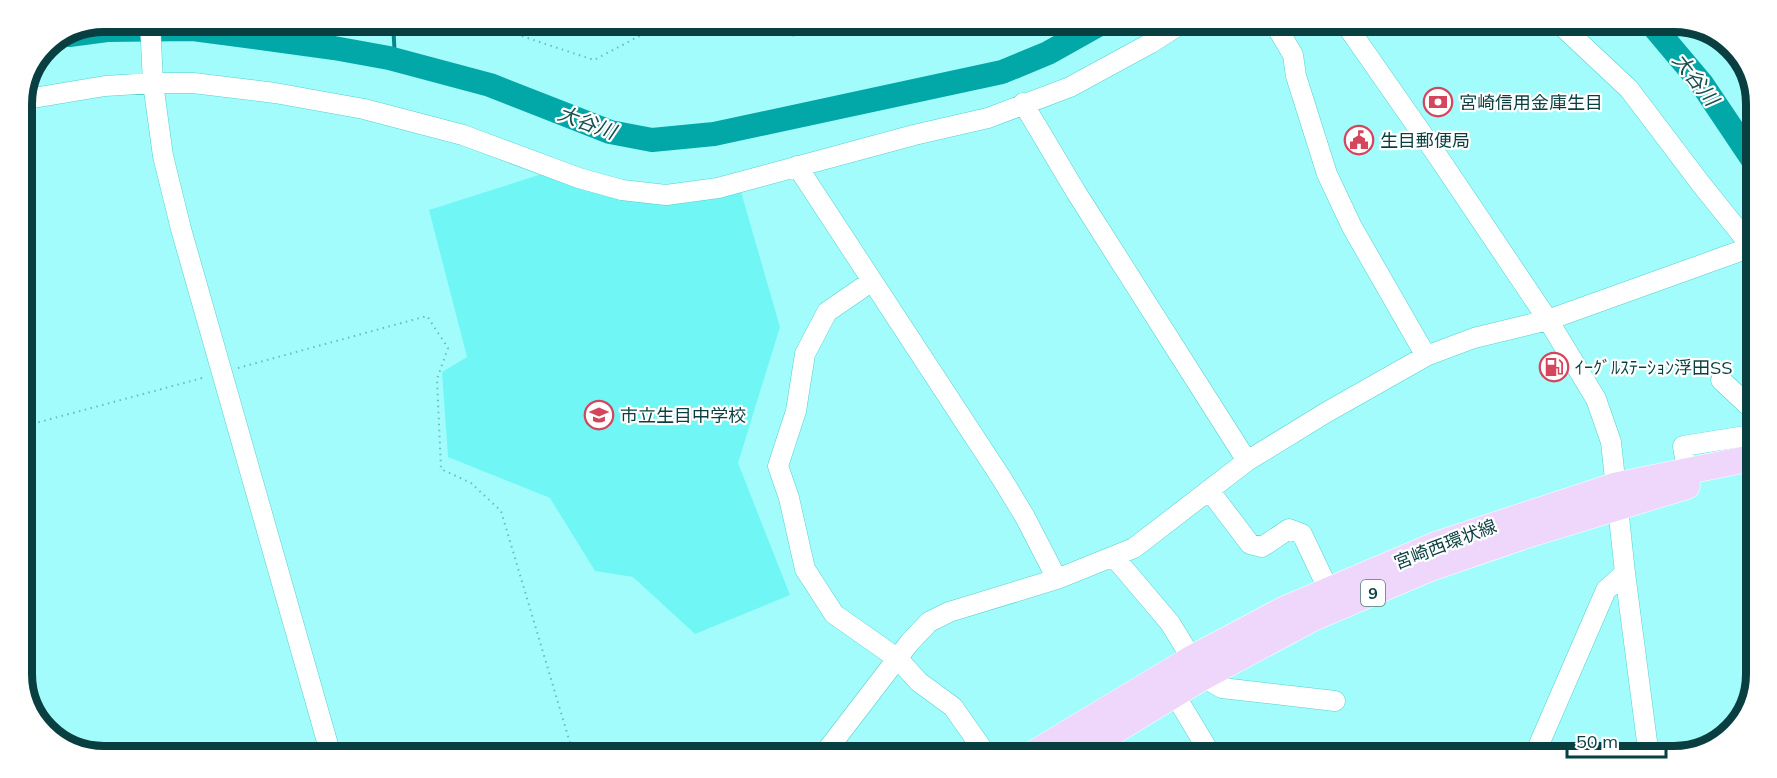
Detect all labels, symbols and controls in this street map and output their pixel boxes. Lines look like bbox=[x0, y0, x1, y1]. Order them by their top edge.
water label: 大谷川 bbox=[1668, 48, 1726, 112]
bank icon: 宮崎信用金庫生目 bbox=[1422, 86, 1454, 118]
place label: 宮崎信用金庫生目 bbox=[1459, 91, 1603, 114]
water label: 大谷川 bbox=[555, 100, 621, 145]
public building icon: 生目郵便局 bbox=[1343, 124, 1375, 156]
place label: 生目郵便局 bbox=[1380, 129, 1470, 152]
fuel station icon: ｲｰｸﾞﾙｽﾃｰｼｮﾝ浮田SS bbox=[1538, 351, 1570, 383]
place label: ｲｰｸﾞﾙｽﾃｰｼｮﾝ浮田SS bbox=[1575, 356, 1732, 379]
school or university icon: 市立生目中学校 bbox=[583, 399, 615, 431]
place label: 市立生目中学校 bbox=[620, 404, 746, 427]
street label: 宮崎西環状線 bbox=[1390, 514, 1500, 574]
road number: 9 bbox=[1361, 580, 1385, 606]
scale bar bbox=[1567, 721, 1666, 759]
text: 50 m bbox=[1576, 730, 1618, 753]

